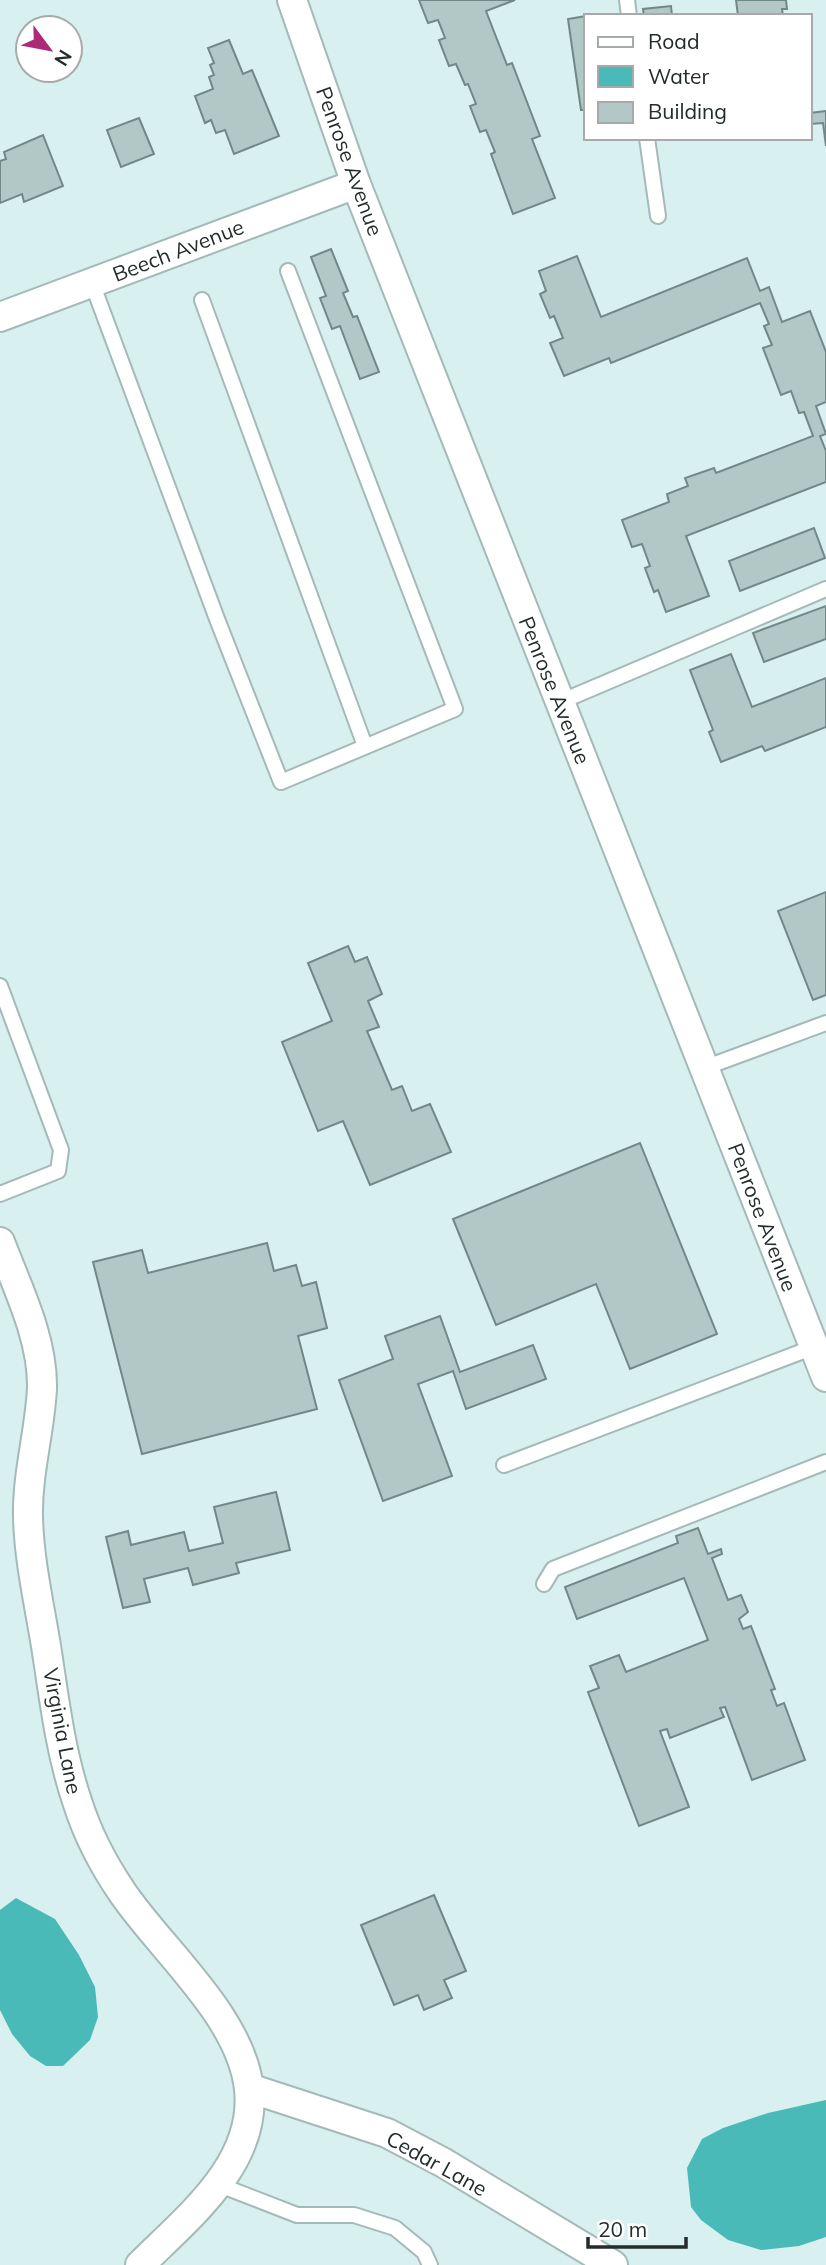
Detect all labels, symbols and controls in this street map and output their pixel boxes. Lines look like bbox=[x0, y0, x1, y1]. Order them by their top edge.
north arrow bbox=[14, 14, 84, 84]
legend bbox=[584, 14, 812, 140]
text: Road bbox=[648, 28, 699, 54]
text: N bbox=[49, 46, 77, 70]
text: Water bbox=[648, 63, 709, 89]
street label: Penrose Avenue bbox=[311, 83, 389, 239]
text: Building bbox=[648, 98, 727, 124]
street label: Beech Avenue bbox=[109, 213, 247, 287]
street label: Penrose Avenue bbox=[514, 612, 596, 768]
street label: Penrose Avenue bbox=[723, 1139, 803, 1295]
street label: Virginia Lane bbox=[38, 1666, 88, 1796]
street label: Cedar Lane bbox=[382, 2125, 492, 2201]
scale bar bbox=[588, 2206, 686, 2250]
text: 20 m bbox=[598, 2216, 647, 2242]

